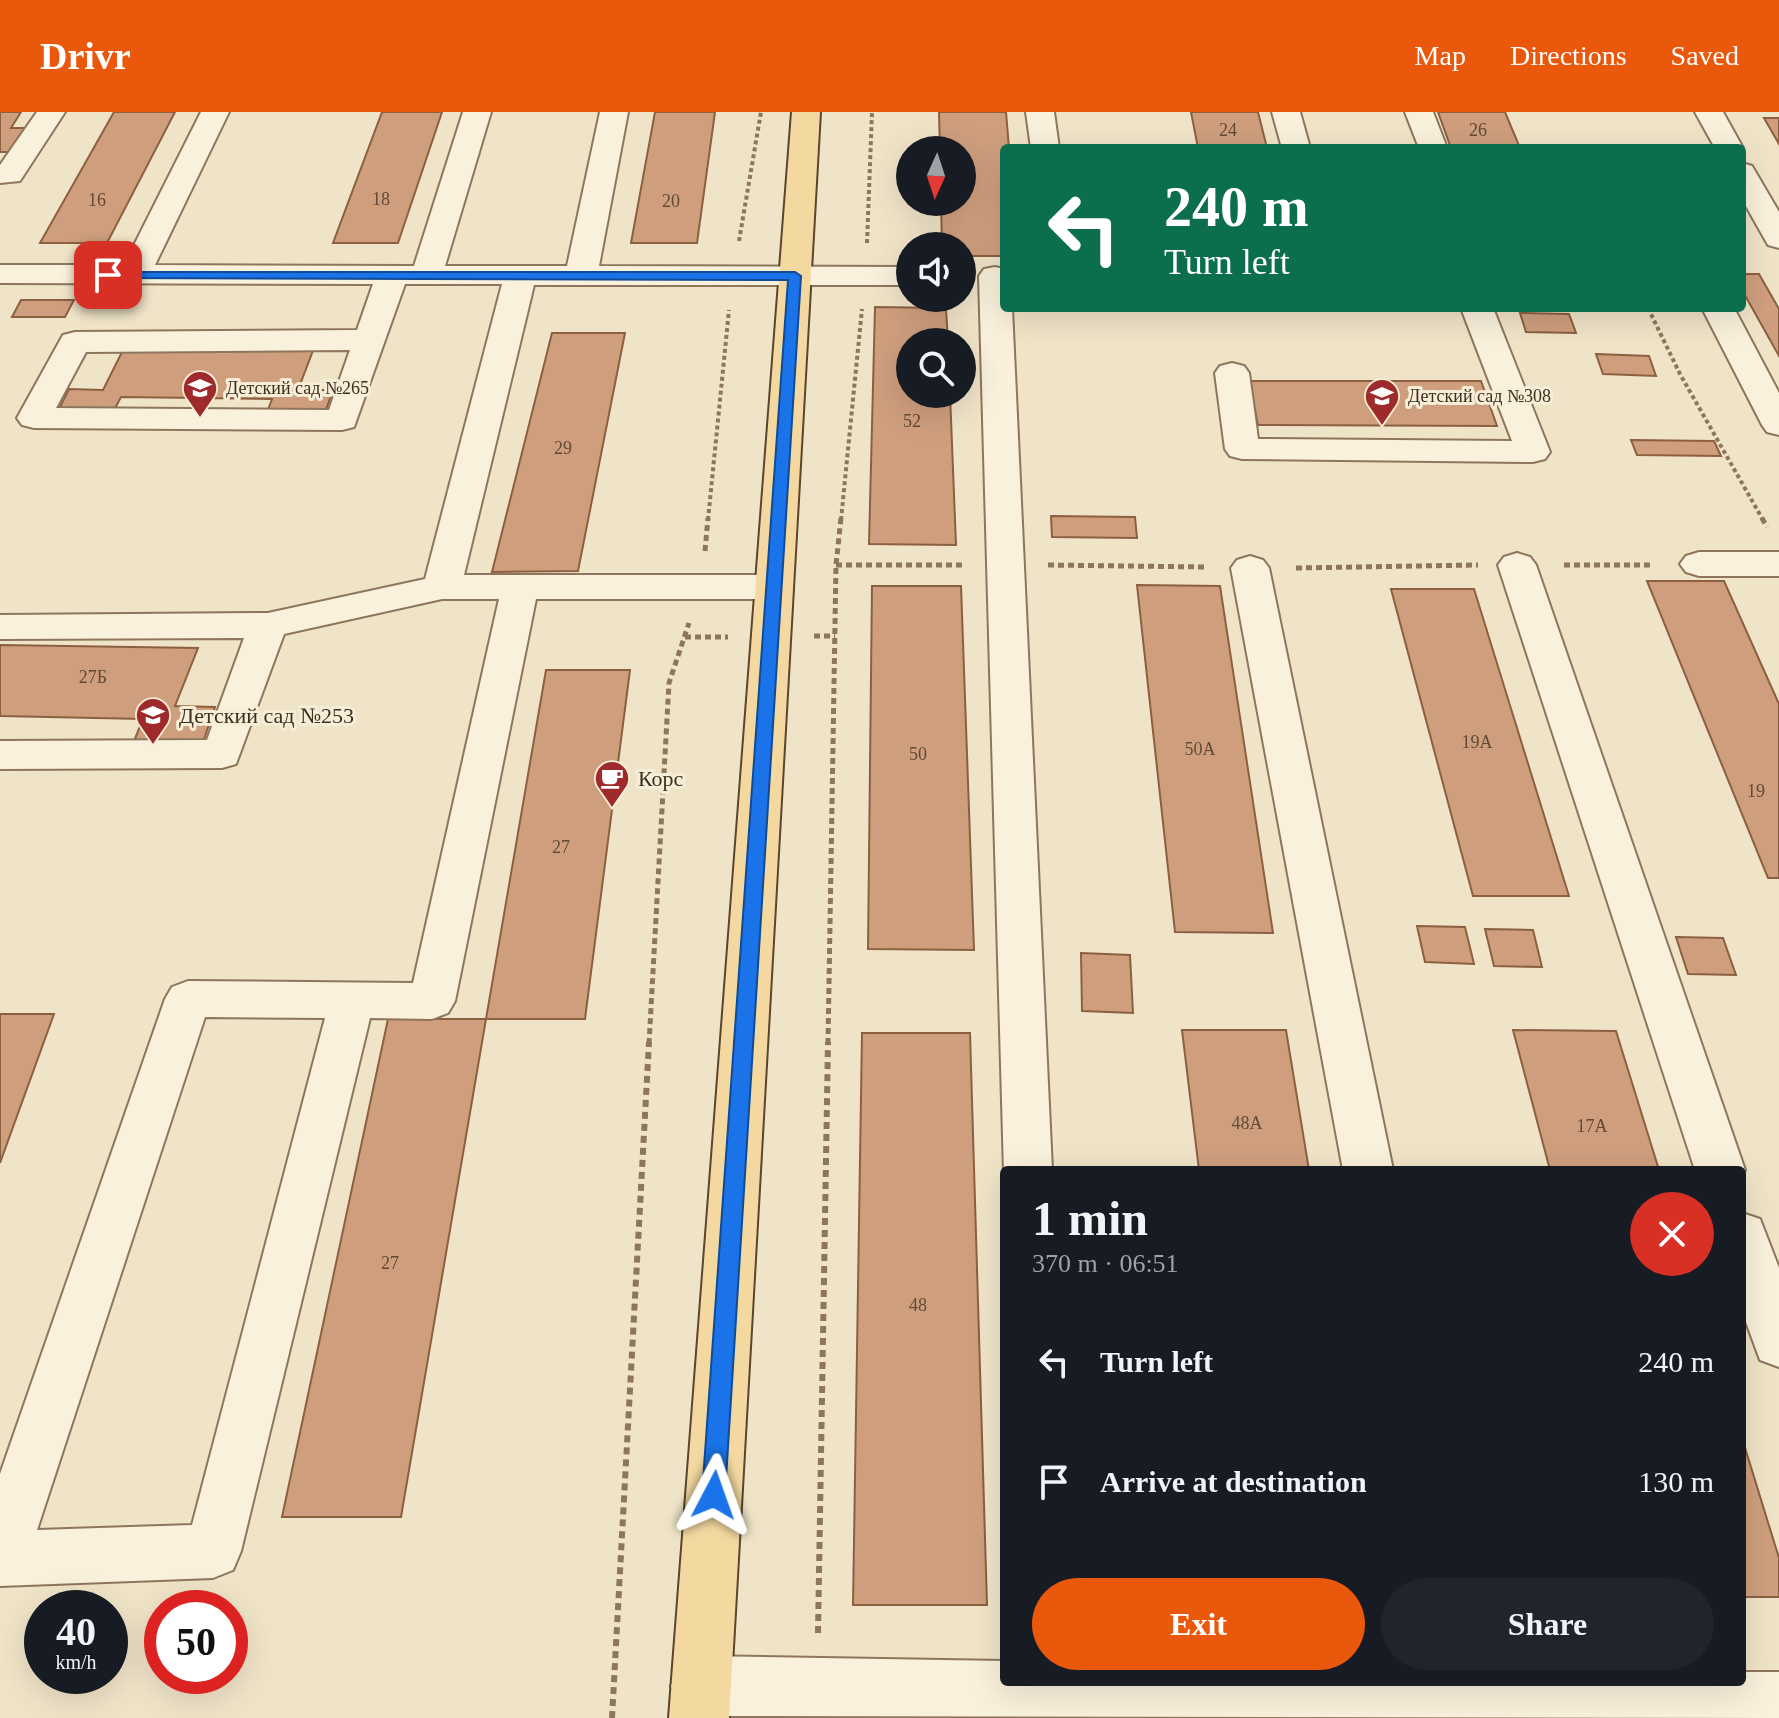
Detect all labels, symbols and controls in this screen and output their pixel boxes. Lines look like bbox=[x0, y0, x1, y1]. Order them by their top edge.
text: Drivr bbox=[40, 35, 131, 77]
text: Map bbox=[1415, 40, 1466, 71]
text: Directions bbox=[1510, 40, 1627, 71]
text: Saved bbox=[1671, 40, 1739, 71]
house number: 24 bbox=[1219, 120, 1237, 140]
house number: 26 bbox=[1469, 120, 1487, 140]
north arrow bbox=[896, 136, 976, 216]
map controls bbox=[896, 136, 976, 408]
icon: left bbox=[1032, 176, 1136, 280]
text: 240 m bbox=[1164, 176, 1309, 238]
house number: 18 bbox=[372, 189, 390, 209]
house number: 16 bbox=[88, 190, 106, 210]
house number: 20 bbox=[662, 191, 680, 211]
button: sound bbox=[896, 232, 976, 312]
pin bbox=[74, 241, 142, 309]
text: Turn left bbox=[1164, 242, 1290, 282]
icon: arrive bbox=[86, 253, 130, 297]
button: search bbox=[896, 328, 976, 408]
school or university icon: Детский сад №265 bbox=[181, 369, 219, 419]
school or university icon: Детский сад №308 bbox=[1363, 377, 1401, 427]
place label: Детский сад №265 bbox=[226, 378, 369, 398]
place label: Детский сад №308 bbox=[1408, 386, 1551, 406]
house number: 52 bbox=[903, 411, 921, 431]
house number: 29 bbox=[554, 438, 572, 458]
house number: 27Б bbox=[79, 667, 107, 687]
school or university icon: Детский сад №253 bbox=[134, 696, 172, 746]
place label: Детский сад №253 bbox=[179, 703, 354, 728]
house number: 19А bbox=[1462, 732, 1493, 752]
house number: 50А bbox=[1185, 739, 1216, 759]
house number: 50 bbox=[909, 744, 927, 764]
cafe icon: Корс bbox=[593, 759, 631, 809]
place label: Корс bbox=[638, 766, 684, 791]
house number: 19 bbox=[1747, 781, 1765, 801]
house number: 27 bbox=[552, 837, 570, 857]
house number: 48А bbox=[1232, 1113, 1263, 1133]
house number: 17А bbox=[1577, 1116, 1608, 1136]
text: 1 min bbox=[1032, 1192, 1148, 1245]
button: close bbox=[1630, 1192, 1714, 1276]
text: 370 m · 06:51 bbox=[1032, 1249, 1179, 1278]
house number: 27 bbox=[381, 1253, 399, 1273]
house number: 48 bbox=[909, 1295, 927, 1315]
icon: left bbox=[1032, 1340, 1076, 1384]
text: Turn left bbox=[1100, 1345, 1213, 1378]
text: 240 m bbox=[1638, 1345, 1714, 1378]
position arrow bbox=[672, 1453, 756, 1537]
icon: arrive bbox=[1032, 1460, 1076, 1504]
text: Arrive at destination bbox=[1100, 1465, 1367, 1498]
text: 130 m bbox=[1638, 1465, 1714, 1498]
button: Exit bbox=[1032, 1578, 1365, 1670]
button: Share bbox=[1381, 1578, 1714, 1670]
speed limit sign: 50 bbox=[144, 1590, 248, 1694]
text: 40 bbox=[56, 1609, 96, 1654]
text: km/h bbox=[55, 1651, 97, 1673]

